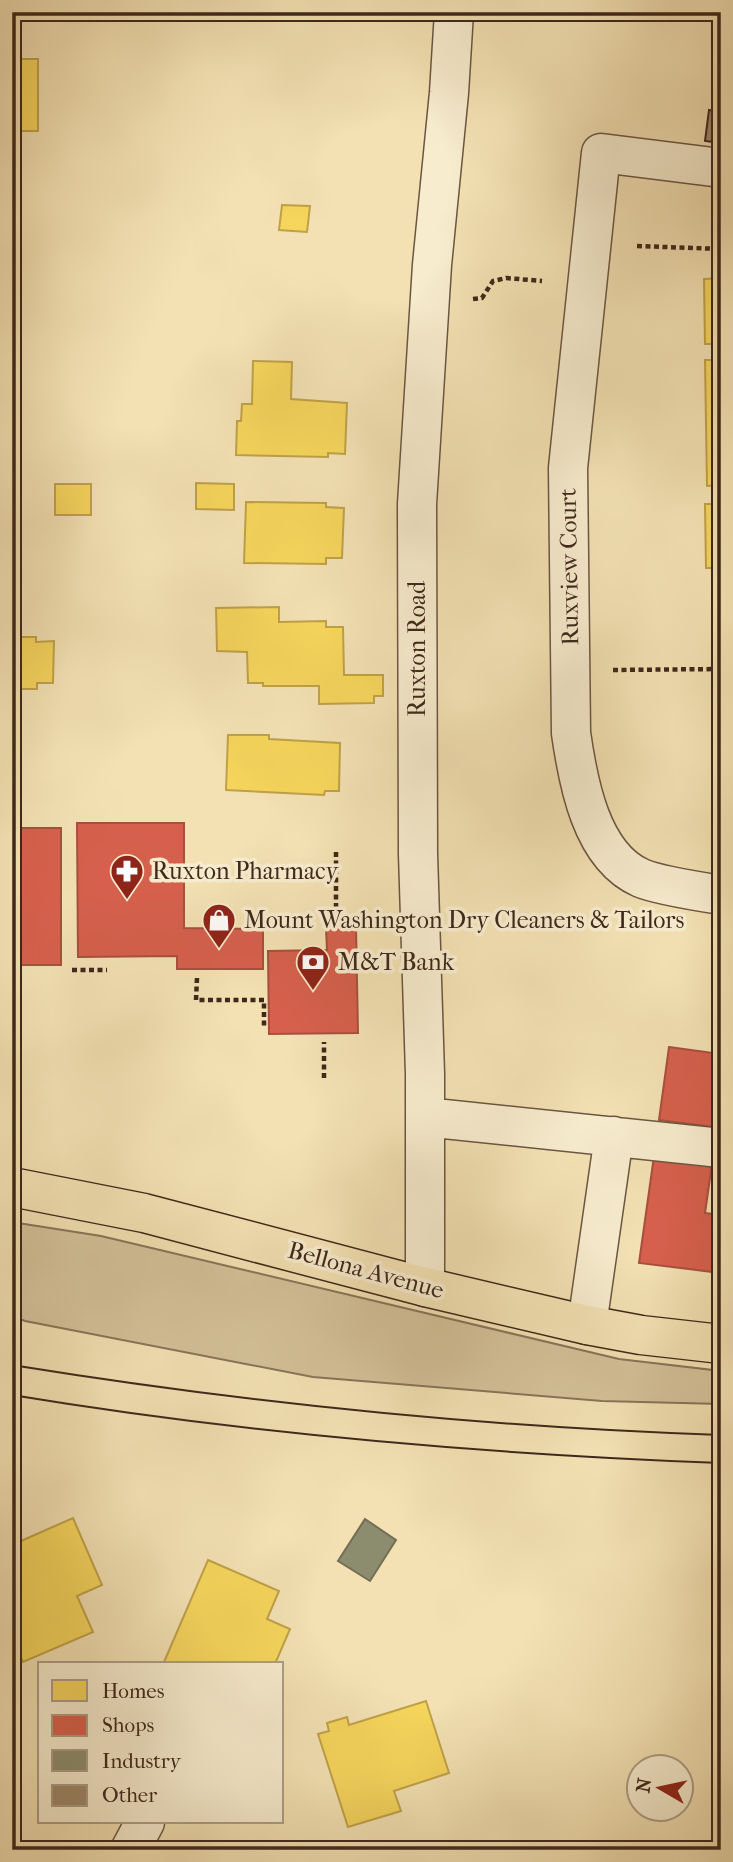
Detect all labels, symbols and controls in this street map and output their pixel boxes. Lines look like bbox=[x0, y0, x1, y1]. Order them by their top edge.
street label: Ruxview Court bbox=[554, 488, 584, 646]
street label: Ruxton Road bbox=[403, 580, 431, 717]
pharmacy icon: Ruxton Pharmacy bbox=[108, 852, 146, 901]
place label: Ruxton Pharmacy bbox=[152, 857, 340, 885]
shop icon: Mount Washington Dry Cleaners & Tailors bbox=[200, 901, 238, 950]
place label: Mount Washington Dry Cleaners & Tailors bbox=[244, 906, 685, 934]
bank icon: M&T Bank bbox=[294, 943, 332, 992]
place label: M&T Bank bbox=[338, 948, 455, 976]
street label: Bellona Avenue bbox=[285, 1236, 447, 1304]
legend bbox=[38, 1662, 284, 1824]
text: Homes bbox=[102, 1679, 165, 1703]
text: Shops bbox=[102, 1713, 155, 1737]
text: Industry bbox=[102, 1749, 182, 1773]
north arrow bbox=[624, 1754, 694, 1824]
text: N bbox=[632, 1776, 656, 1794]
text: Other bbox=[102, 1783, 157, 1807]

